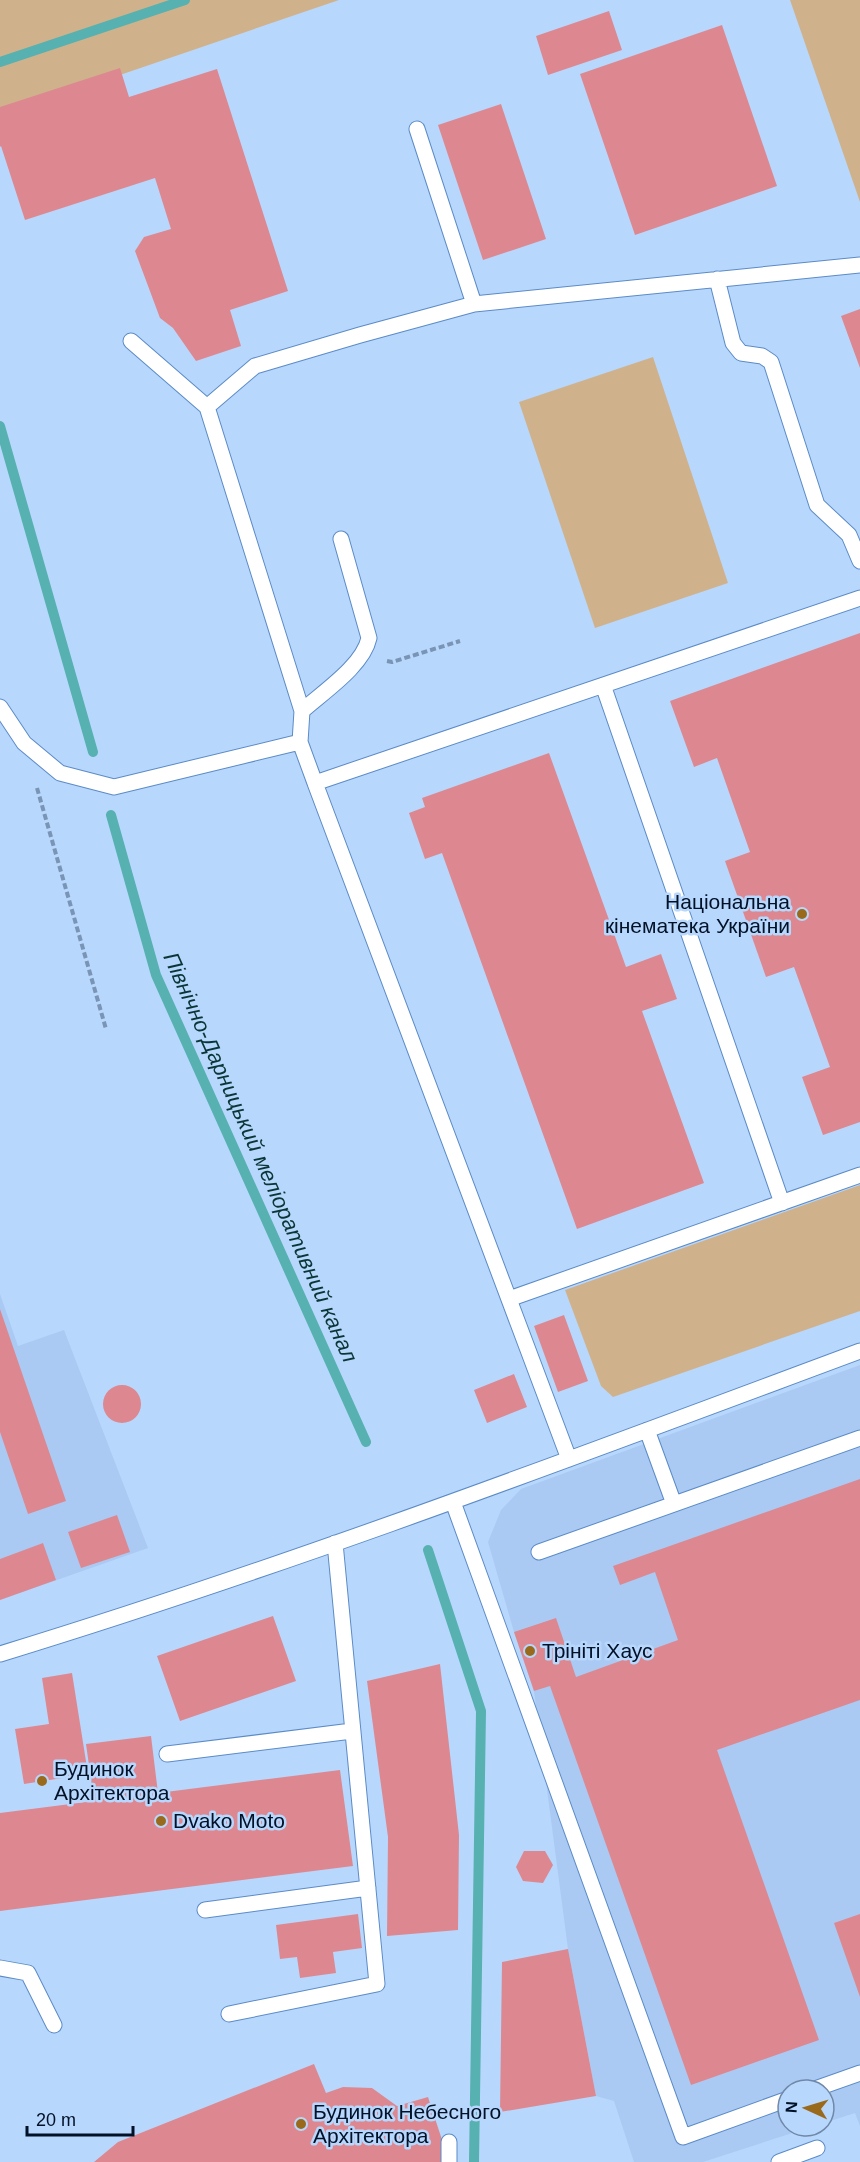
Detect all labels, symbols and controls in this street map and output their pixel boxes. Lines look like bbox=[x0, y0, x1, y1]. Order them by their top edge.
place label: Національна кінематека України bbox=[605, 890, 790, 937]
marker: Національна кінематека України bbox=[795, 907, 809, 921]
water label: Північно-Дарницький меліоративний канал bbox=[158, 948, 363, 1366]
place label: Трініті Хаус bbox=[542, 1639, 653, 1662]
marker: Трініті Хаус bbox=[523, 1644, 537, 1658]
place label: Будинок Архітектора bbox=[54, 1757, 170, 1804]
marker: Будинок Архітектора bbox=[35, 1774, 49, 1788]
place label: Dvako Moto bbox=[173, 1809, 285, 1832]
marker: Dvako Moto bbox=[154, 1814, 168, 1828]
north arrow bbox=[776, 2078, 836, 2138]
scale bar bbox=[27, 2099, 134, 2137]
place label: Будинок Небесного Архітектора bbox=[313, 2100, 501, 2147]
text: N bbox=[783, 2101, 800, 2113]
text: 20 m bbox=[36, 2110, 76, 2130]
marker: Будинок Небесного Архітектора bbox=[294, 2117, 308, 2131]

